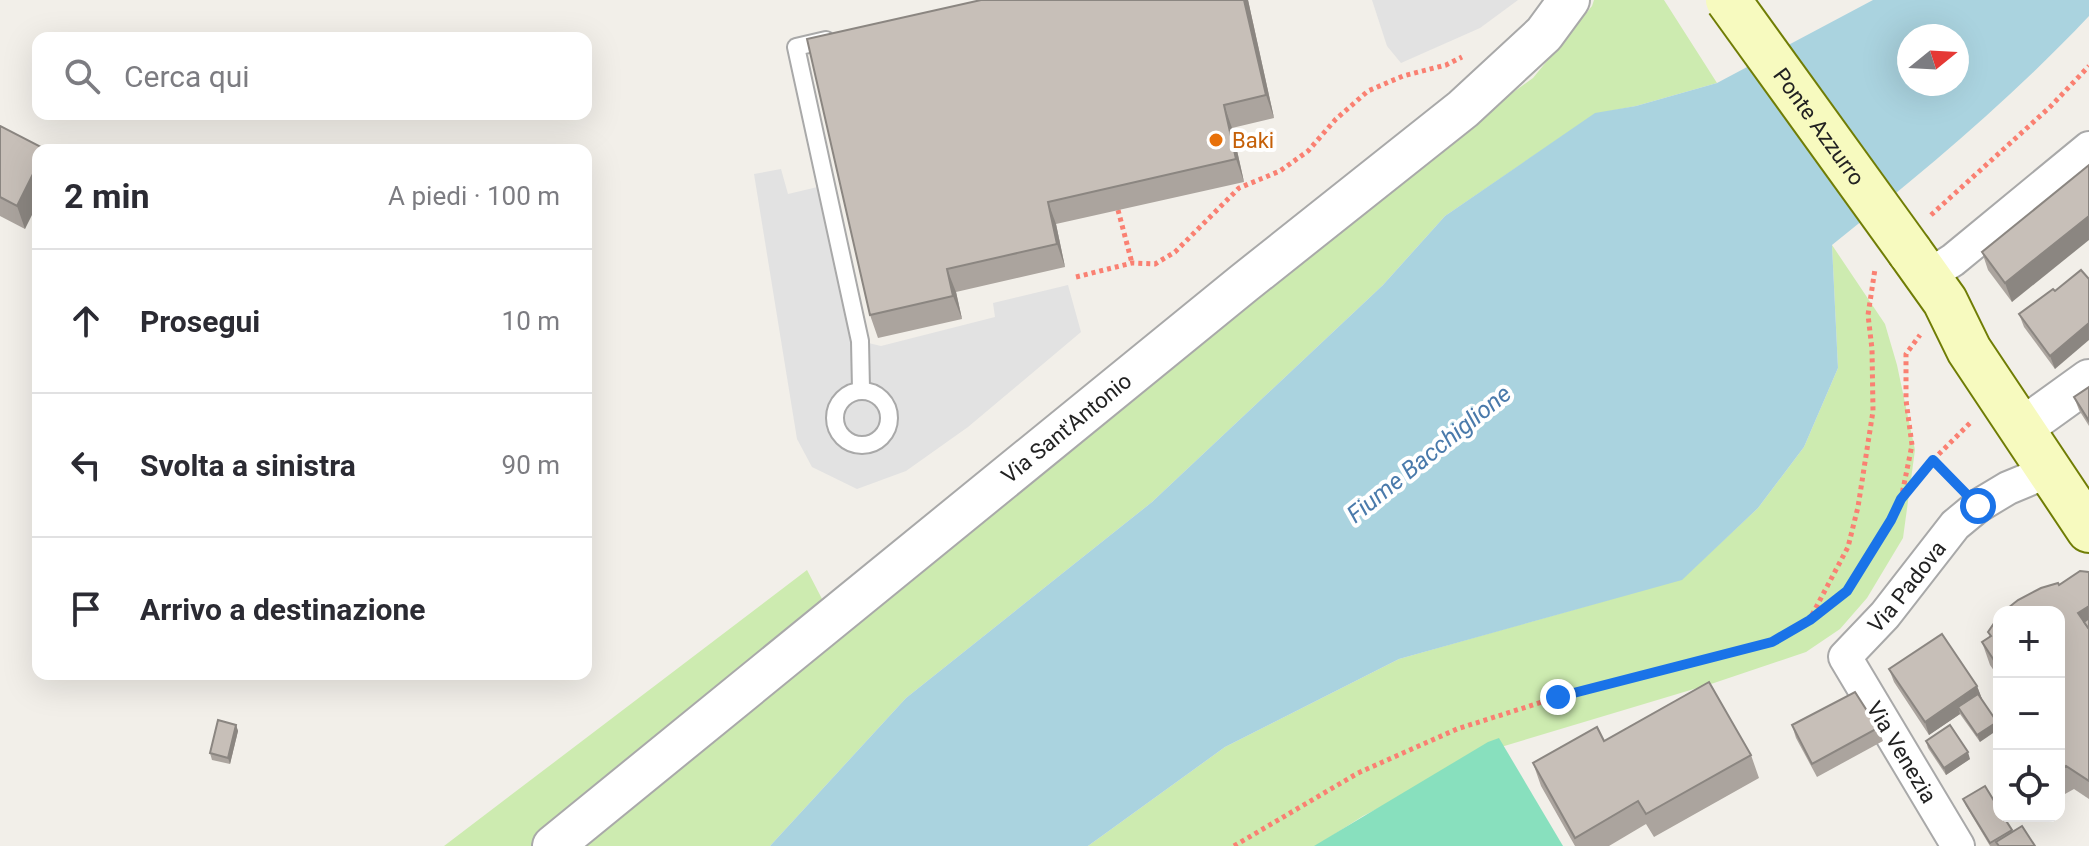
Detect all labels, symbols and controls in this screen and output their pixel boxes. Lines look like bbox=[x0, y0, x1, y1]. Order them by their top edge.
north arrow bbox=[1897, 24, 1969, 96]
search box bbox=[32, 32, 592, 120]
icon: search bbox=[60, 54, 104, 98]
text: Cerca qui bbox=[124, 59, 250, 94]
street label: Ponte Azzurro bbox=[1768, 63, 1870, 190]
place label: Baki bbox=[1232, 128, 1274, 153]
marker: Baki bbox=[1207, 131, 1225, 149]
text: 2 min bbox=[64, 176, 149, 216]
text: A piedi · 100 m bbox=[388, 181, 560, 211]
icon: ahead bbox=[64, 299, 108, 343]
text: Prosegui bbox=[140, 304, 260, 339]
text: 10 m bbox=[502, 306, 560, 336]
street label: Via Sant'Antonio bbox=[997, 368, 1136, 488]
water label: Fiume Bacchiglione bbox=[1341, 379, 1517, 529]
icon: left bbox=[64, 443, 108, 487]
text: Svolta a sinistra bbox=[140, 448, 356, 483]
text: 90 m bbox=[502, 450, 560, 480]
route start bbox=[1960, 488, 1996, 524]
street label: Via Padova bbox=[1863, 536, 1951, 638]
icon: arrive bbox=[64, 587, 108, 631]
text: Arrivo a destinazione bbox=[140, 592, 426, 627]
map controls bbox=[1993, 606, 2065, 822]
button: + bbox=[1993, 606, 2065, 678]
button: − bbox=[1993, 678, 2065, 750]
route end bbox=[1540, 679, 1576, 715]
street label: Via Venezia bbox=[1861, 697, 1942, 808]
button: locate bbox=[1993, 750, 2065, 822]

